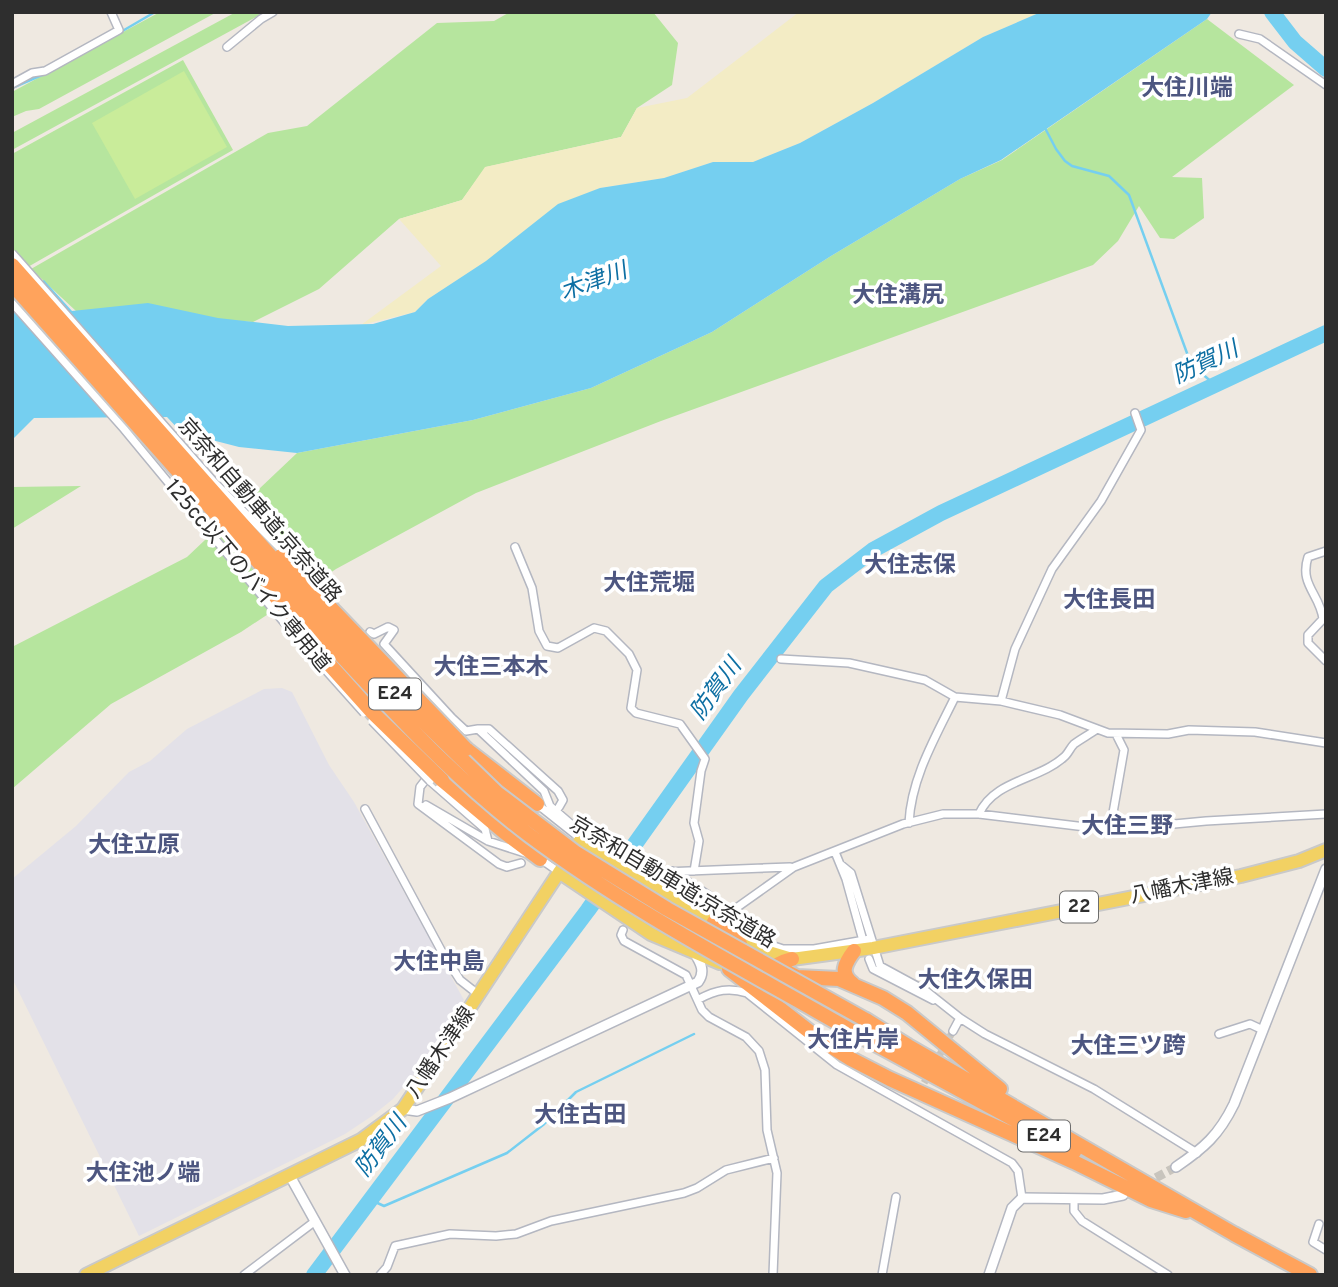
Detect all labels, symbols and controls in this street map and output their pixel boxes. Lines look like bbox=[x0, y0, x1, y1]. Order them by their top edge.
district label: 大住川端 bbox=[1141, 75, 1233, 104]
water label: 木津川 bbox=[557, 257, 634, 308]
district label: 大住溝尻 bbox=[852, 282, 944, 311]
water label: 防賀川 bbox=[1169, 335, 1246, 392]
street label: 京奈和自動車道;京奈道路 bbox=[171, 413, 347, 609]
street label: 125cc以下のバイク専用道 bbox=[158, 474, 336, 678]
district label: 大住志保 bbox=[864, 552, 956, 581]
district label: 大住荒堀 bbox=[603, 570, 695, 599]
district label: 大住長田 bbox=[1063, 587, 1155, 616]
water label: 防賀川 bbox=[685, 651, 751, 726]
district label: 大住三本木 bbox=[434, 654, 549, 683]
road number: E24 bbox=[369, 678, 421, 709]
street label: 京奈和自動車道;京奈道路 bbox=[564, 811, 780, 955]
district label: 大住三野 bbox=[1081, 813, 1173, 842]
district label: 大住立原 bbox=[88, 832, 180, 861]
street label: 八幡木津線 bbox=[1128, 864, 1236, 910]
road number: 22 bbox=[1060, 892, 1098, 923]
district label: 大住中島 bbox=[393, 949, 485, 978]
district label: 大住久保田 bbox=[918, 967, 1033, 996]
street label: 八幡木津線 bbox=[400, 1002, 482, 1104]
district label: 大住片岸 bbox=[807, 1027, 899, 1056]
district label: 大住三ツ跨 bbox=[1071, 1033, 1186, 1062]
district label: 大住古田 bbox=[534, 1102, 626, 1131]
water label: 防賀川 bbox=[350, 1108, 416, 1183]
road number: E24 bbox=[1018, 1120, 1070, 1152]
district label: 大住池ノ端 bbox=[86, 1160, 201, 1189]

